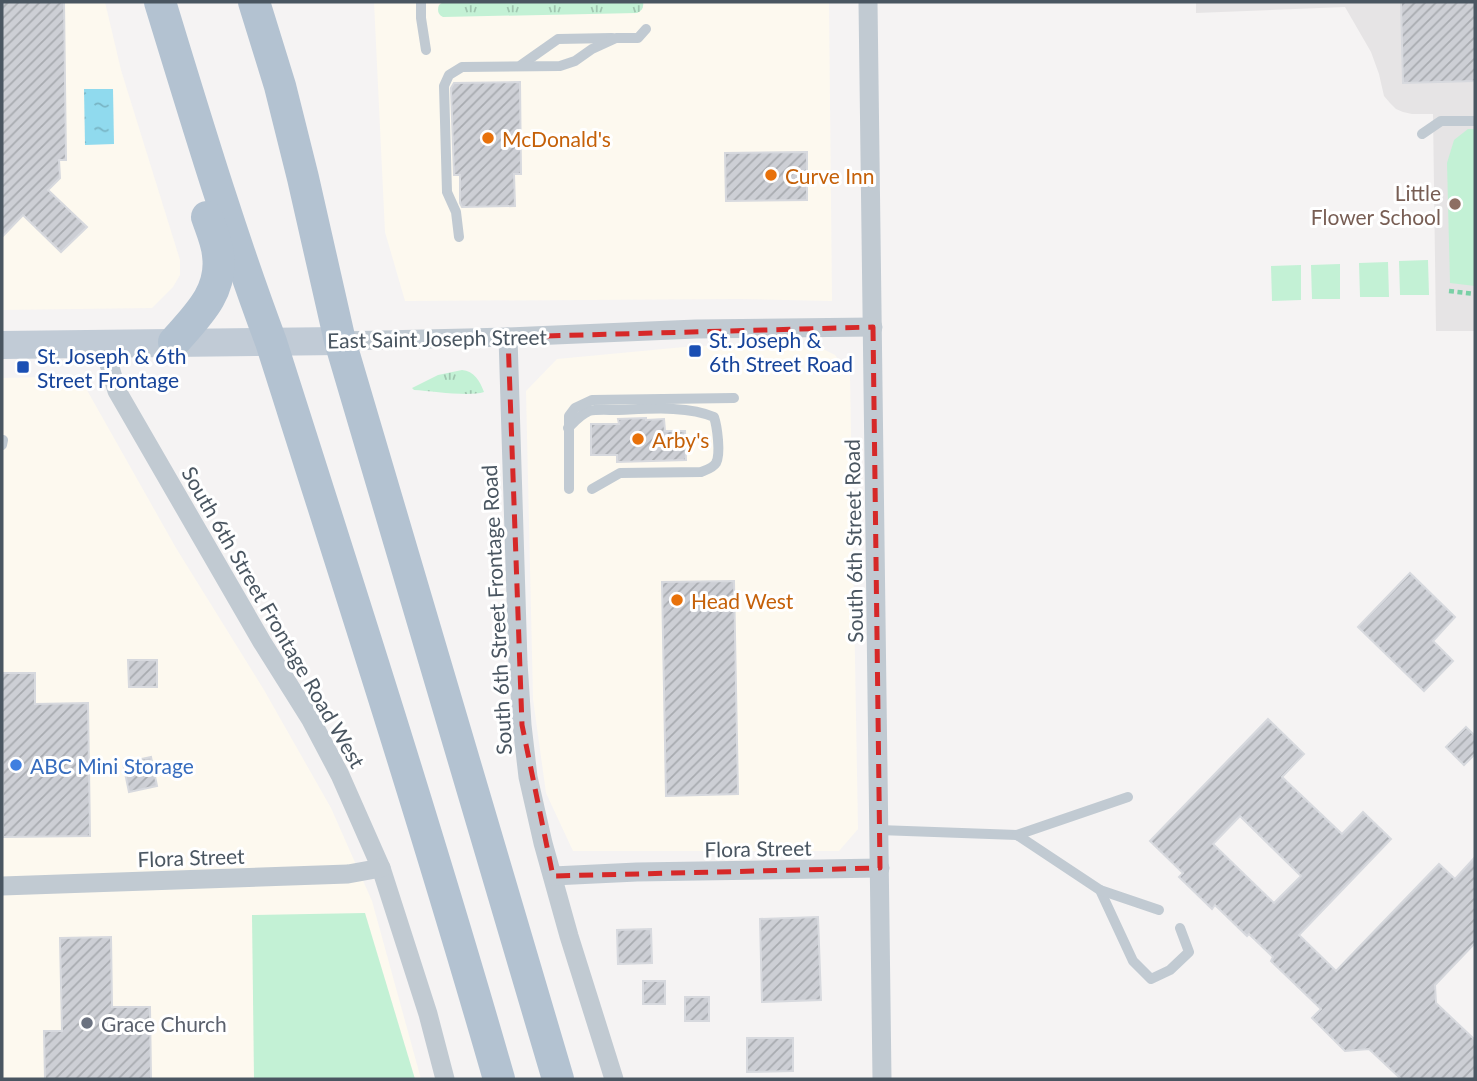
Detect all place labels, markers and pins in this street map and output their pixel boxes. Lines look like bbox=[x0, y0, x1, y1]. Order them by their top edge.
place label: McDonald's bbox=[502, 126, 611, 151]
marker: McDonald's bbox=[480, 130, 496, 146]
place label: Curve Inn bbox=[785, 163, 874, 188]
marker: Curve Inn bbox=[763, 167, 779, 183]
place label: Little Flower School bbox=[1311, 180, 1441, 229]
marker: Little Flower School bbox=[1447, 196, 1463, 212]
place label: St. Joseph & 6th Street Road bbox=[709, 327, 853, 376]
place label: St. Joseph & 6th Street Frontage bbox=[37, 343, 186, 392]
marker: St. Joseph & 6th Street Road bbox=[687, 343, 703, 359]
marker: St. Joseph & 6th Street Frontage bbox=[15, 359, 31, 375]
place label: Arby's bbox=[652, 427, 709, 452]
marker: Arby's bbox=[630, 431, 646, 447]
place label: Head West bbox=[691, 588, 794, 613]
marker: Head West bbox=[669, 592, 685, 608]
place label: ABC Mini Storage bbox=[30, 753, 194, 778]
marker: ABC Mini Storage bbox=[8, 757, 24, 773]
place label: Grace Church bbox=[101, 1011, 227, 1036]
marker: Grace Church bbox=[79, 1015, 95, 1031]

